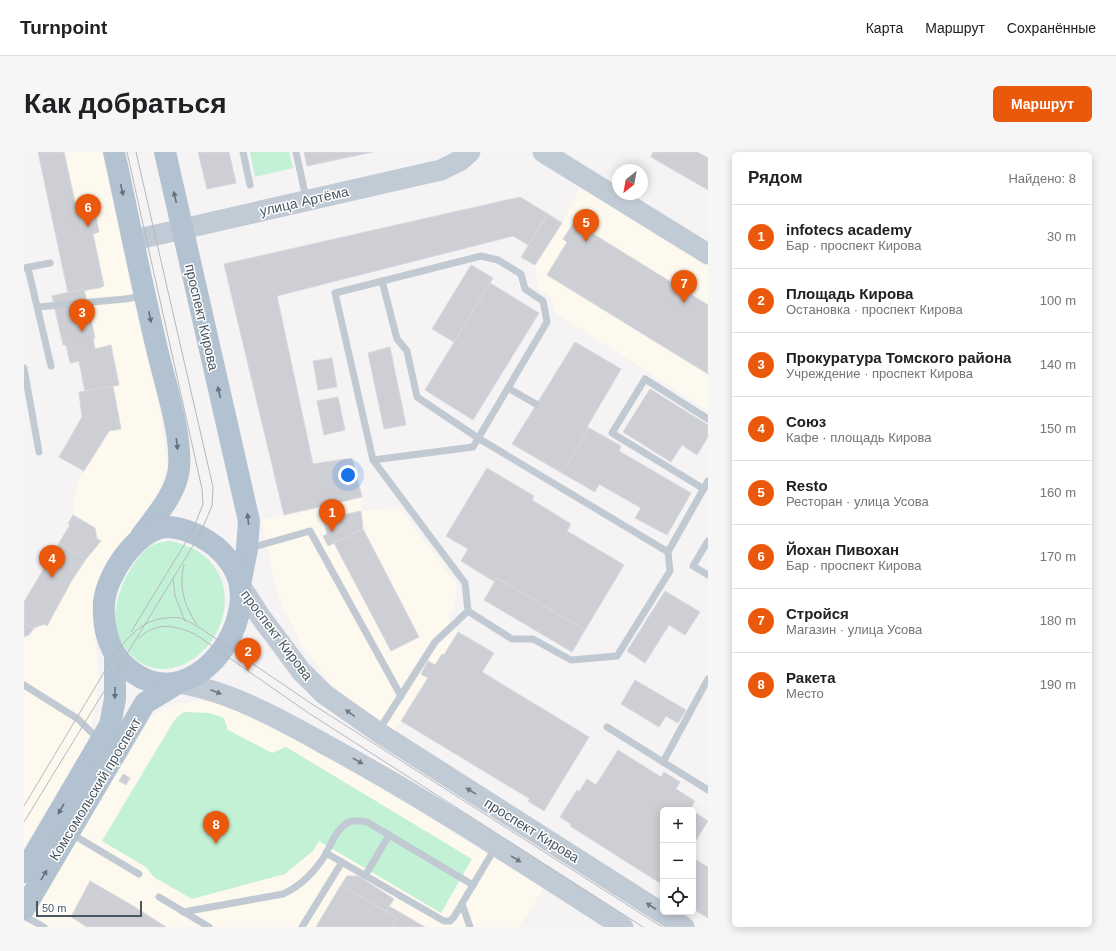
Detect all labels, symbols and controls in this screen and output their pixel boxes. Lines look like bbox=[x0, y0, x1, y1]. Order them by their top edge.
text: Turnpoint bbox=[20, 17, 107, 38]
text: Карта bbox=[866, 20, 903, 36]
text: Маршрут bbox=[925, 20, 985, 36]
text: Сохранённые bbox=[1007, 20, 1096, 36]
button: Маршрут bbox=[993, 86, 1092, 122]
text: Как добраться bbox=[24, 88, 226, 119]
north arrow bbox=[612, 164, 648, 200]
text: Рядом bbox=[748, 168, 803, 187]
text: Найдено: 8 bbox=[1008, 171, 1076, 186]
street label: улица Артёма bbox=[258, 183, 350, 219]
one-way arrow bbox=[120, 184, 126, 196]
one-way arrow bbox=[171, 191, 177, 203]
pin: 6 bbox=[75, 194, 101, 227]
pin: 5 bbox=[573, 209, 599, 242]
text: infotecs academy bbox=[786, 221, 912, 238]
text: 1 bbox=[757, 229, 765, 244]
text: 30 m bbox=[1047, 229, 1076, 244]
text: Бар · проспект Кирова bbox=[786, 238, 922, 253]
street label: проспект Кирова bbox=[182, 262, 222, 372]
pin: 7 bbox=[671, 270, 697, 303]
text: Площадь Кирова bbox=[786, 285, 913, 302]
text: 2 bbox=[757, 293, 765, 308]
text: 100 m bbox=[1040, 293, 1076, 308]
pin: 3 bbox=[69, 299, 95, 332]
text: Остановка · проспект Кирова bbox=[786, 302, 963, 317]
one-way arrow bbox=[147, 311, 153, 323]
text: Прокуратура Томского района bbox=[786, 349, 1011, 366]
text: 3 bbox=[757, 357, 765, 372]
text: 140 m bbox=[1040, 357, 1076, 372]
text: Учреждение · проспект Кирова bbox=[786, 366, 973, 381]
one-way arrow bbox=[216, 386, 222, 398]
text: Союз bbox=[786, 413, 826, 430]
text: 4 bbox=[757, 421, 765, 436]
text: 150 m bbox=[1040, 421, 1076, 436]
text: Кафе · площадь Кирова bbox=[786, 430, 931, 445]
one-way arrow bbox=[174, 438, 180, 450]
your location bbox=[338, 465, 358, 485]
text: Resto bbox=[786, 477, 828, 494]
text: 5 bbox=[757, 485, 765, 500]
text: 160 m bbox=[1040, 485, 1076, 500]
text: Ресторан · улица Усова bbox=[786, 494, 929, 509]
pin: 1 bbox=[319, 499, 345, 532]
one-way arrow bbox=[244, 513, 251, 525]
text: Йохан Пивохан bbox=[786, 541, 899, 558]
pin: 4 bbox=[39, 545, 65, 578]
text: 6 bbox=[757, 549, 765, 564]
text: 170 m bbox=[1040, 549, 1076, 564]
text: Бар · проспект Кирова bbox=[786, 558, 922, 573]
street label: проспект Кирова bbox=[238, 587, 316, 683]
text: Стройся bbox=[786, 605, 849, 622]
text: 7 bbox=[757, 613, 765, 628]
text: 180 m bbox=[1040, 613, 1076, 628]
text: Магазин · улица Усова bbox=[786, 622, 922, 637]
pin: 2 bbox=[235, 638, 261, 671]
text: Ракета bbox=[786, 669, 836, 686]
text: 8 bbox=[757, 677, 765, 692]
text: 190 m bbox=[1040, 677, 1076, 692]
text: Место bbox=[786, 686, 824, 701]
one-way arrow bbox=[112, 687, 119, 699]
one-way arrow bbox=[210, 690, 222, 696]
one-way arrow bbox=[345, 709, 355, 717]
street label: Комсомольский проспект bbox=[46, 714, 144, 863]
one-way arrow bbox=[352, 758, 363, 765]
one-way arrow bbox=[466, 787, 476, 795]
street label: проспект Кирова bbox=[482, 794, 583, 866]
one-way arrow bbox=[57, 803, 64, 815]
map controls bbox=[660, 807, 696, 915]
button: + bbox=[660, 807, 696, 843]
pin: 8 bbox=[203, 811, 229, 844]
button: − bbox=[660, 843, 696, 879]
one-way arrow bbox=[511, 855, 521, 863]
one-way arrow bbox=[40, 869, 47, 881]
button: locate bbox=[660, 879, 696, 915]
scale bar bbox=[36, 899, 142, 918]
text: 50 m bbox=[42, 902, 66, 914]
one-way arrow bbox=[646, 902, 656, 910]

